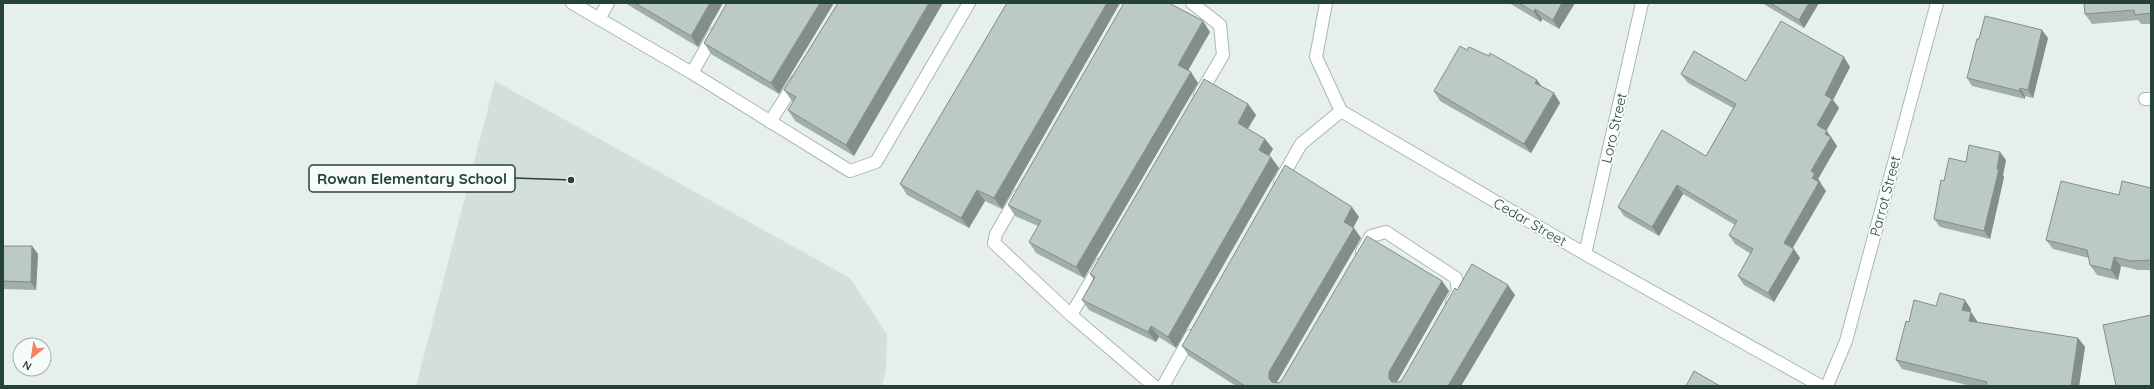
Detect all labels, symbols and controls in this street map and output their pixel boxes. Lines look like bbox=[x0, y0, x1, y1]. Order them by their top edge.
street label: Loro Street bbox=[1597, 91, 1631, 165]
street label: Parrot Street bbox=[1866, 154, 1904, 238]
callout: Rowan Elementary School bbox=[309, 165, 515, 192]
text: Rowan Elementary School bbox=[317, 169, 507, 188]
street label: Cedar Street bbox=[1490, 194, 1570, 250]
north arrow bbox=[12, 337, 52, 377]
text: N bbox=[20, 358, 34, 374]

